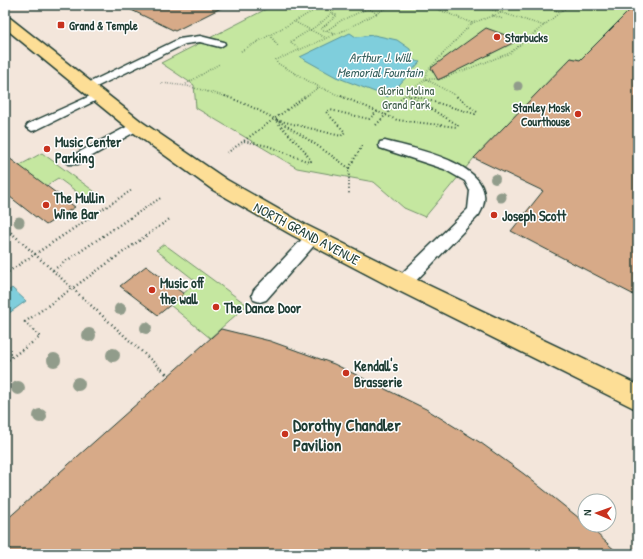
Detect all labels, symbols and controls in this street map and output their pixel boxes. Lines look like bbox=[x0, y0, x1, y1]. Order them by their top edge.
place label: Grand & Temple bbox=[69, 17, 138, 35]
marker: Grand & Temple bbox=[56, 20, 66, 30]
place label: Starbucks bbox=[505, 29, 548, 46]
marker: Starbucks bbox=[492, 32, 502, 42]
water label: Arthur J. Will Memorial Fountain bbox=[337, 48, 424, 81]
park label: Gloria Molina Grand Park bbox=[378, 82, 435, 113]
place label: Stanley Mosk Courthouse bbox=[513, 99, 570, 130]
marker: Stanley Mosk Courthouse bbox=[573, 109, 583, 119]
place label: Music Center Parking bbox=[55, 132, 122, 169]
marker: Music Center Parking bbox=[42, 144, 52, 154]
place label: The Mullin Wine Bar bbox=[53, 188, 105, 223]
street label: NORTH GRAND AVENUE bbox=[251, 197, 363, 269]
marker: The Mullin Wine Bar bbox=[41, 200, 51, 210]
place label: Joseph Scott bbox=[502, 206, 567, 227]
marker: Joseph Scott bbox=[489, 210, 499, 220]
place label: Music off the wall bbox=[159, 273, 205, 308]
marker: Music off the wall bbox=[147, 285, 157, 295]
place label: The Dance Door bbox=[223, 298, 302, 317]
marker: The Dance Door bbox=[211, 302, 221, 312]
place label: Kendall's Brasserie bbox=[354, 356, 403, 391]
marker: Kendall's Brasserie bbox=[341, 368, 351, 378]
place label: Dorothy Chandler Pavilion bbox=[293, 413, 401, 456]
marker: Dorothy Chandler Pavilion bbox=[280, 429, 290, 439]
north arrow bbox=[577, 493, 617, 533]
text: N bbox=[580, 509, 594, 516]

